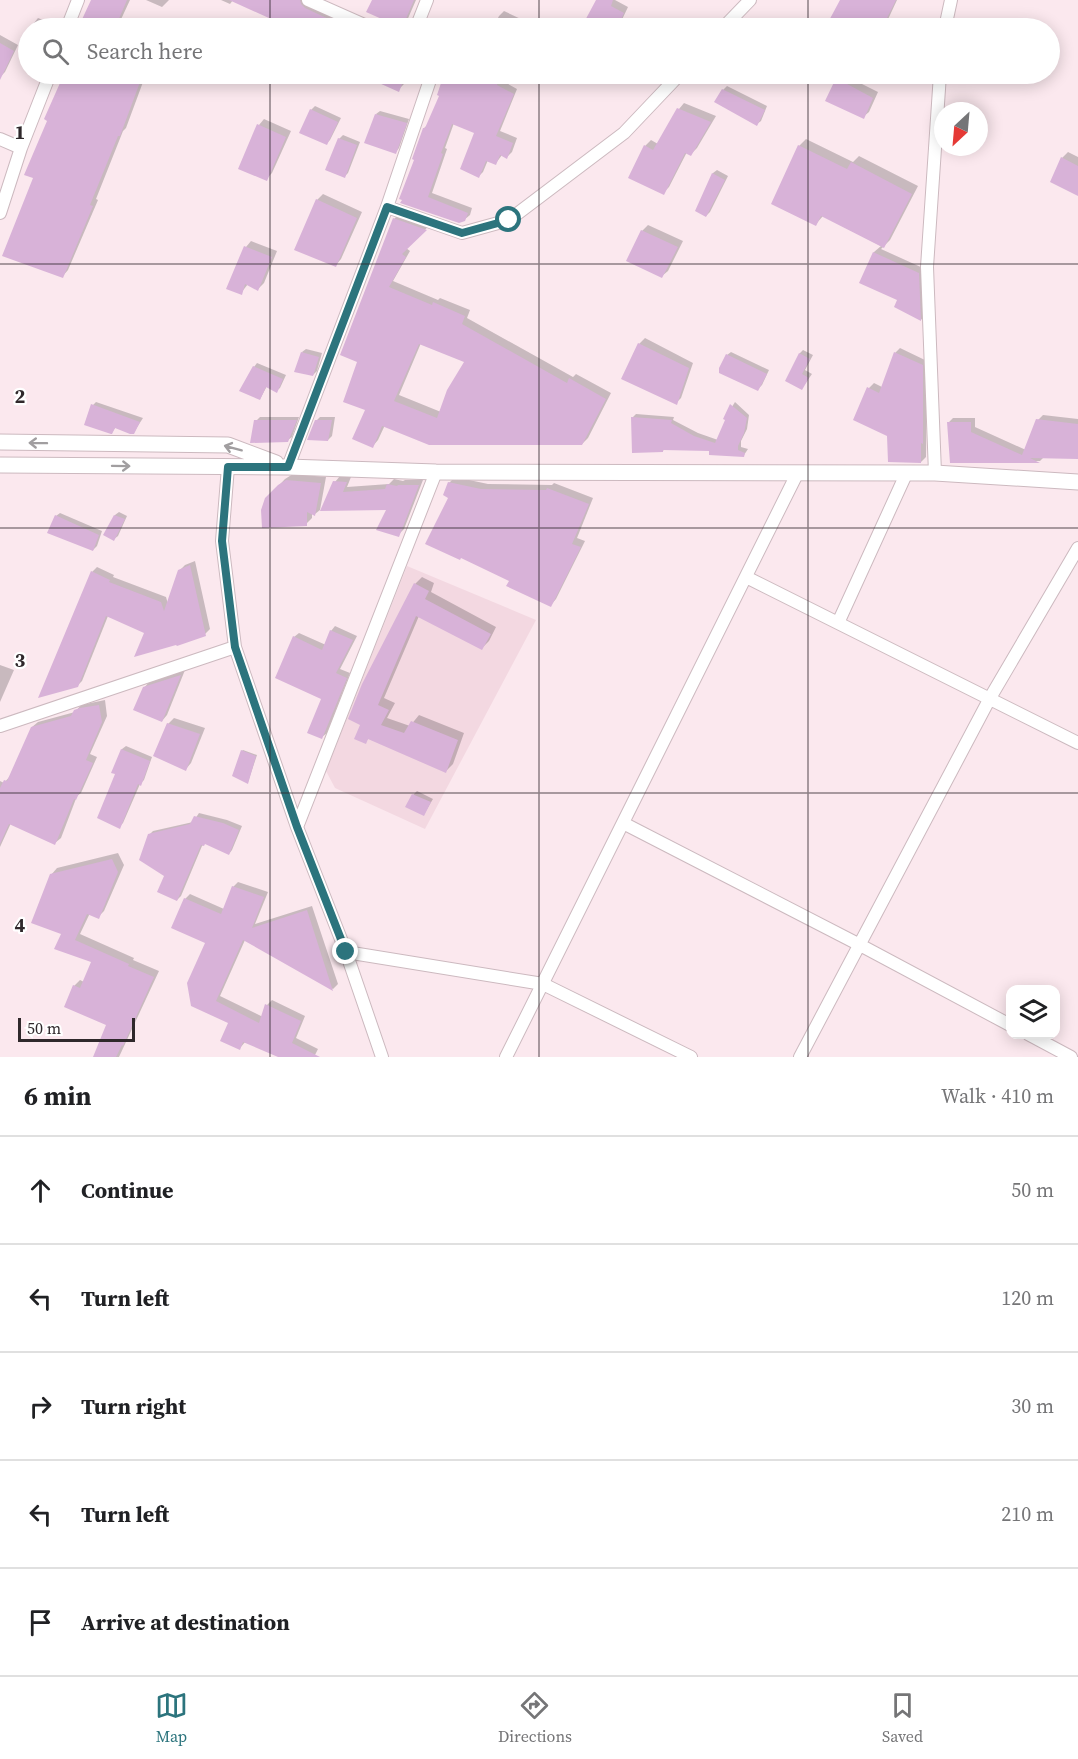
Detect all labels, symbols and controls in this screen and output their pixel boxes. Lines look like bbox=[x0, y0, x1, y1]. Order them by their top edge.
search box bbox=[18, 18, 1060, 84]
icon: search bbox=[39, 35, 72, 68]
text: Search here bbox=[87, 36, 203, 66]
north arrow bbox=[934, 102, 988, 156]
text: 1 bbox=[15, 118, 25, 146]
route start bbox=[495, 206, 521, 232]
text: 2 bbox=[15, 382, 26, 410]
one-way arrow bbox=[29, 437, 49, 449]
one-way arrow bbox=[224, 441, 243, 453]
one-way arrow bbox=[111, 460, 131, 472]
text: 3 bbox=[15, 646, 26, 674]
text: 4 bbox=[15, 911, 26, 939]
route end bbox=[332, 938, 358, 964]
map controls bbox=[1006, 985, 1060, 1039]
button: layers bbox=[1006, 985, 1060, 1039]
scale bar bbox=[18, 1015, 135, 1042]
text: 50 m bbox=[27, 1017, 61, 1039]
text: 6 min bbox=[24, 1078, 91, 1114]
text: Walk · 410 m bbox=[941, 1082, 1054, 1110]
icon: ahead bbox=[24, 1174, 57, 1207]
text: Continue bbox=[81, 1175, 174, 1205]
text: 50 m bbox=[1011, 1176, 1054, 1204]
icon: left bbox=[24, 1282, 57, 1315]
text: Turn left bbox=[81, 1283, 169, 1313]
text: 120 m bbox=[1001, 1284, 1054, 1312]
icon: right bbox=[24, 1390, 57, 1423]
text: Turn right bbox=[81, 1391, 186, 1421]
text: 30 m bbox=[1011, 1392, 1054, 1420]
icon: left bbox=[24, 1498, 57, 1531]
text: Turn left bbox=[81, 1499, 169, 1529]
text: 210 m bbox=[1001, 1500, 1054, 1528]
icon: arrive bbox=[24, 1606, 57, 1639]
text: Arrive at destination bbox=[81, 1607, 290, 1637]
tab: Map bbox=[155, 1689, 188, 1747]
tab: Directions bbox=[498, 1689, 572, 1747]
tab: Saved bbox=[882, 1689, 923, 1747]

